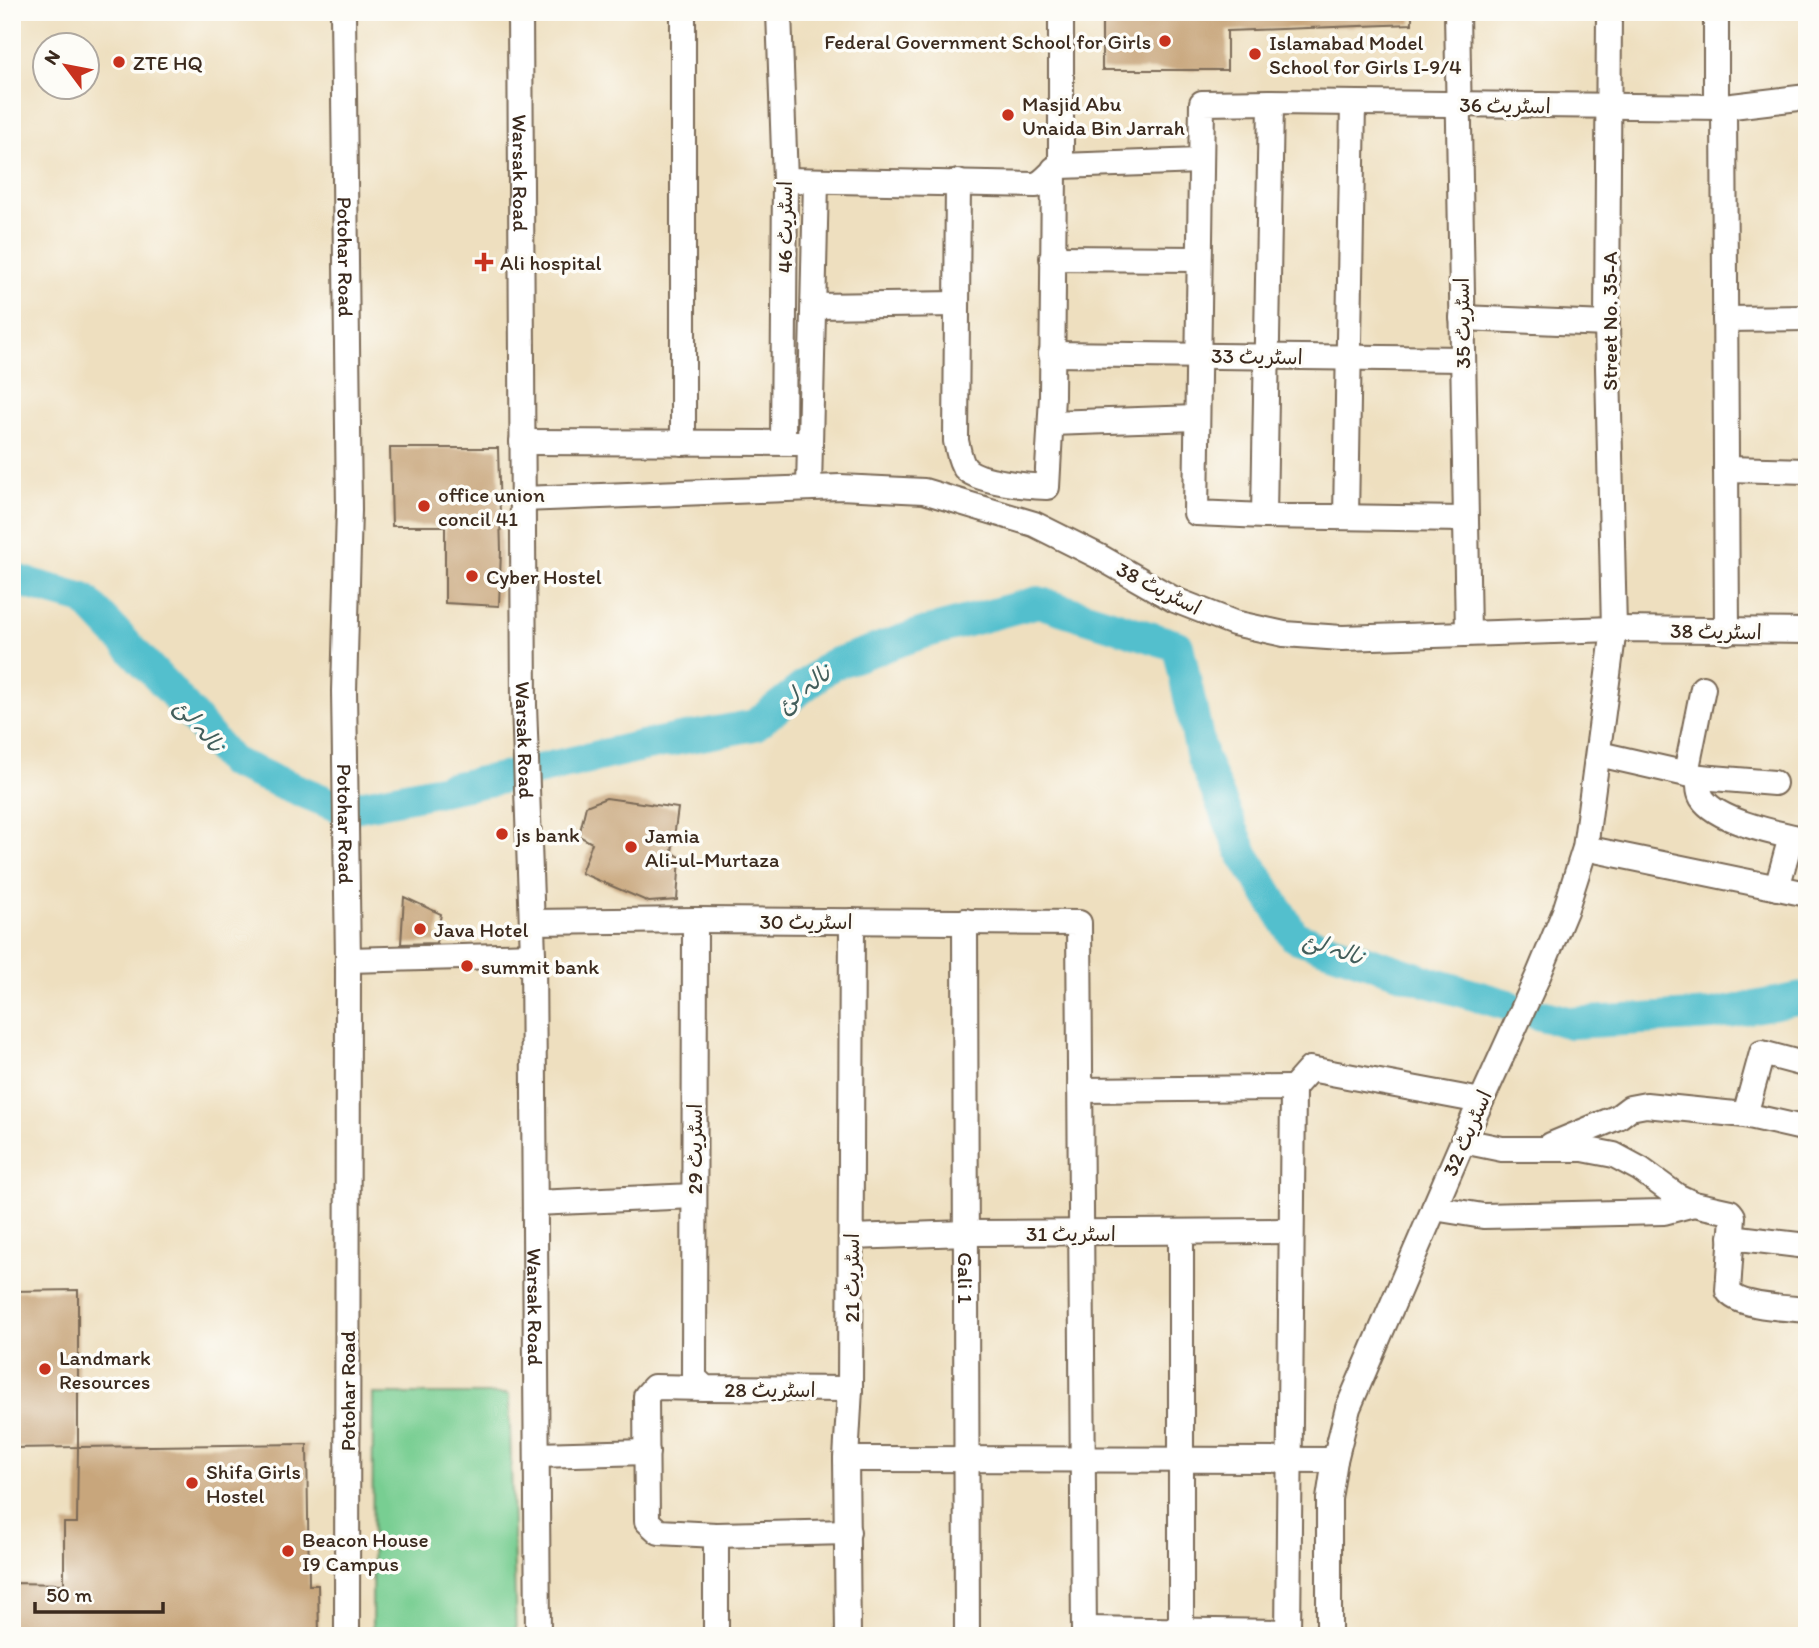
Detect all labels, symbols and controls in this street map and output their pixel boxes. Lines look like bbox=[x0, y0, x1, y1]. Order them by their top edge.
place label: Federal Government School for Girls bbox=[824, 29, 1151, 54]
place label: Islamabad Model School for Girls I-9/4 bbox=[1269, 30, 1462, 79]
north arrow bbox=[32, 32, 102, 102]
marker: Federal Government School for Girls bbox=[1157, 33, 1173, 49]
text: N bbox=[39, 46, 65, 69]
marker: Islamabad Model School for Girls I-9/4 bbox=[1247, 46, 1263, 62]
place label: ZTE HQ bbox=[133, 50, 203, 75]
marker: ZTE HQ bbox=[111, 54, 127, 70]
place label: Masjid Abu Unaida Bin Jarrah bbox=[1022, 91, 1185, 140]
street label: اسٹریٹ 36 bbox=[1459, 92, 1551, 118]
marker: Masjid Abu Unaida Bin Jarrah bbox=[1000, 107, 1016, 123]
street label: Warsak Road bbox=[508, 114, 534, 232]
street label: اسٹریٹ 46 bbox=[772, 181, 797, 273]
street label: Potohar Road bbox=[333, 197, 359, 318]
place label: Ali hospital bbox=[500, 250, 602, 275]
street label: Street No. 35-A bbox=[1597, 251, 1622, 391]
marker: Ali hospital bbox=[474, 252, 494, 272]
street label: اسٹریٹ 35 bbox=[1449, 277, 1475, 369]
street label: اسٹریٹ 33 bbox=[1211, 343, 1303, 369]
place label: office union concil 41 bbox=[438, 482, 545, 531]
marker: office union concil 41 bbox=[416, 498, 432, 514]
street label: اسٹریٹ 38 bbox=[1112, 556, 1206, 620]
place label: Cyber Hostel bbox=[486, 564, 602, 589]
marker: Cyber Hostel bbox=[464, 568, 480, 584]
street label: اسٹریٹ 38 bbox=[1670, 618, 1762, 644]
water label: نالہ لئ bbox=[771, 657, 839, 719]
street label: Warsak Road bbox=[511, 681, 540, 800]
water label: نالہ لئ bbox=[168, 693, 231, 760]
street label: Potohar Road bbox=[333, 763, 359, 885]
place label: js bank bbox=[515, 822, 580, 847]
place label: Jamia Ali-ul-Murtaza bbox=[645, 823, 779, 872]
marker: js bank bbox=[494, 826, 510, 842]
marker: Jamia Ali-ul-Murtaza bbox=[623, 839, 639, 855]
street label: اسٹریٹ 30 bbox=[759, 909, 853, 934]
place label: Java Hotel bbox=[434, 917, 528, 942]
marker: Java Hotel bbox=[412, 921, 428, 937]
water label: نالہ لئ bbox=[1300, 925, 1369, 973]
place label: summit bank bbox=[481, 954, 599, 979]
marker: summit bank bbox=[459, 958, 475, 974]
street label: اسٹریٹ 32 bbox=[1437, 1086, 1497, 1180]
street label: اسٹریٹ 29 bbox=[682, 1104, 707, 1194]
street label: اسٹریٹ 31 bbox=[1026, 1221, 1116, 1246]
street label: اسٹریٹ 21 bbox=[839, 1233, 864, 1323]
street label: Warsak Road bbox=[523, 1248, 549, 1366]
street label: Gali 1 bbox=[953, 1252, 979, 1304]
street label: Potohar Road bbox=[335, 1330, 360, 1451]
place label: Landmark Resources bbox=[59, 1345, 151, 1394]
marker: Landmark Resources bbox=[37, 1361, 53, 1377]
street label: اسٹریٹ 28 bbox=[724, 1377, 816, 1402]
place label: Shifa Girls Hostel bbox=[206, 1459, 301, 1508]
marker: Shifa Girls Hostel bbox=[184, 1475, 200, 1491]
place label: Beacon House I9 Campus bbox=[302, 1527, 429, 1576]
marker: Beacon House I9 Campus bbox=[280, 1543, 296, 1559]
scale bar bbox=[35, 1571, 163, 1615]
text: 50 m bbox=[46, 1582, 93, 1607]

